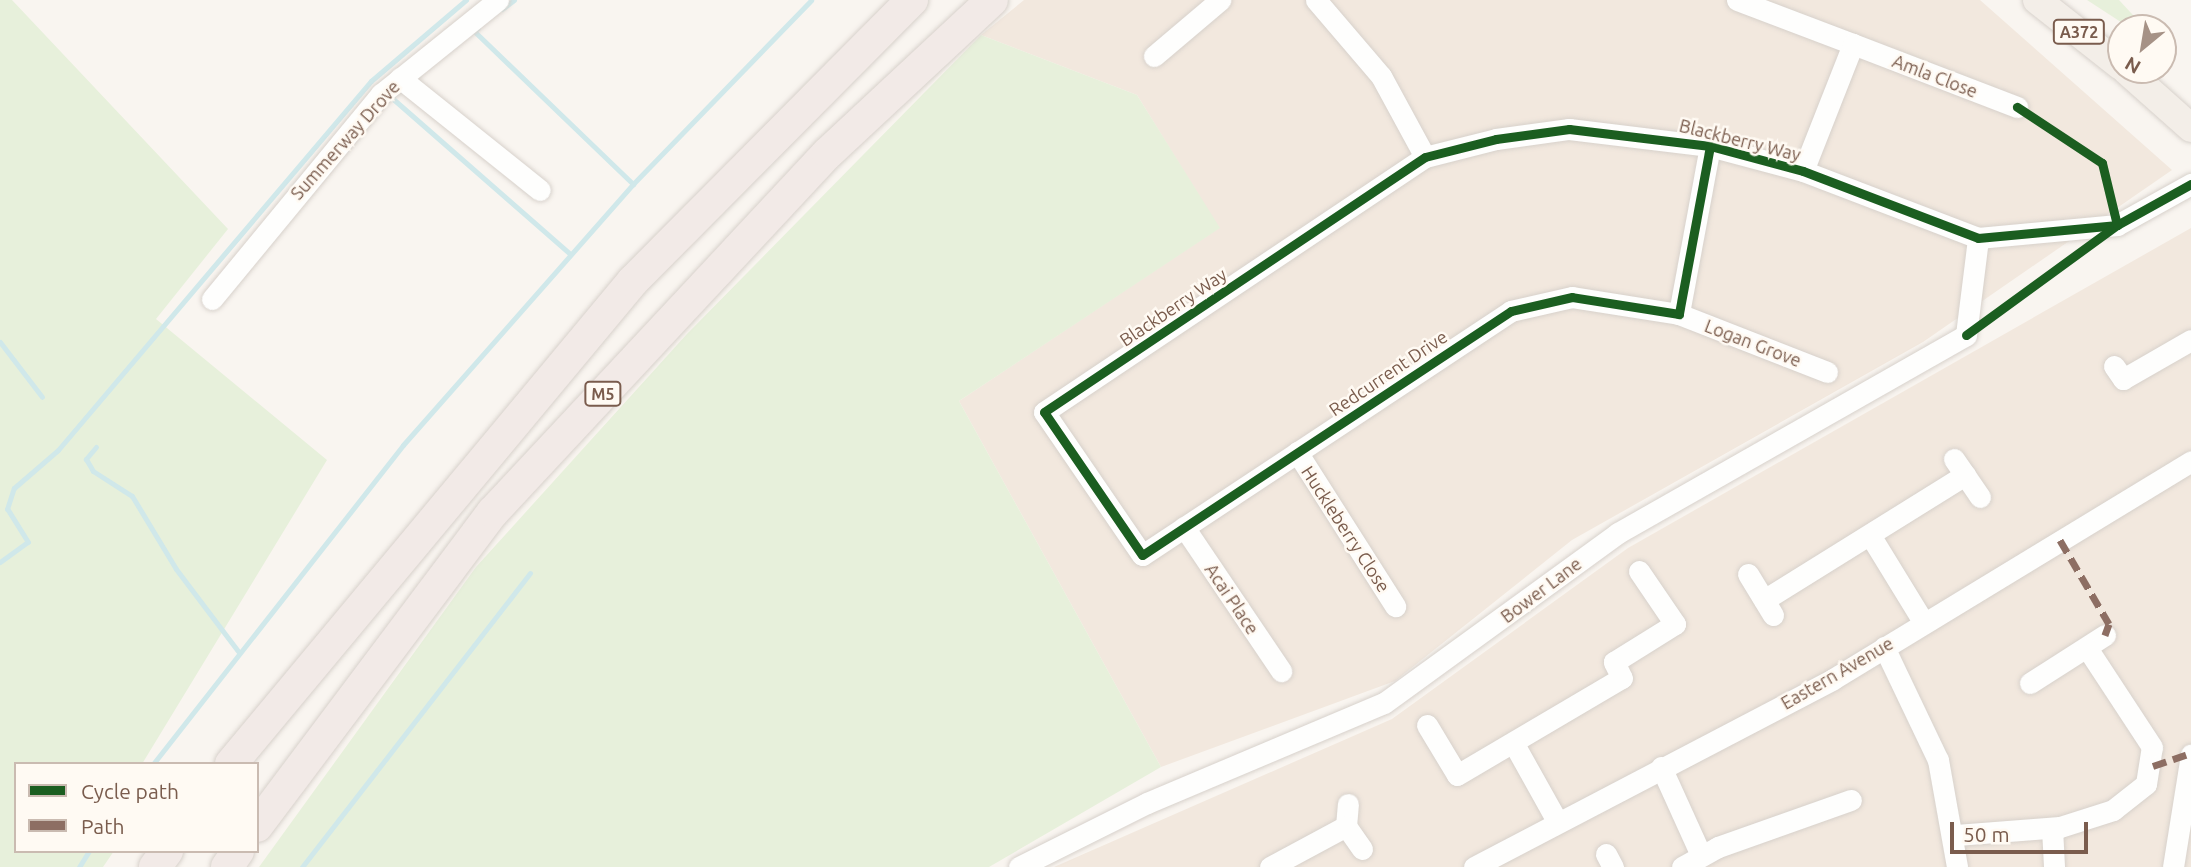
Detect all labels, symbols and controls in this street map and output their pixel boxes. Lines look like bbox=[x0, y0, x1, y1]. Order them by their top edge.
north arrow bbox=[2107, 14, 2177, 84]
road number: A372 bbox=[2053, 20, 2105, 44]
street label: Amla Close bbox=[1889, 50, 1981, 102]
text: N bbox=[2121, 52, 2144, 79]
street label: Summerway Drove bbox=[286, 76, 404, 204]
street label: Blackberry Way bbox=[1677, 114, 1803, 166]
street label: Blackberry Way bbox=[1115, 263, 1231, 351]
street label: Logan Grove bbox=[1702, 315, 1804, 371]
street label: Redcurrent Drive bbox=[1325, 325, 1451, 421]
road number: M5 bbox=[584, 382, 622, 406]
street label: Huckleberry Close bbox=[1297, 462, 1395, 596]
street label: Bower Lane bbox=[1496, 553, 1586, 627]
street label: Acai Place bbox=[1200, 559, 1264, 639]
street label: Eastern Avenue bbox=[1777, 632, 1897, 714]
legend bbox=[14, 762, 259, 853]
text: Cycle path bbox=[81, 779, 179, 803]
scale bar bbox=[1953, 808, 2091, 852]
text: Path bbox=[81, 814, 124, 838]
text: 50 m bbox=[1963, 822, 2010, 846]

